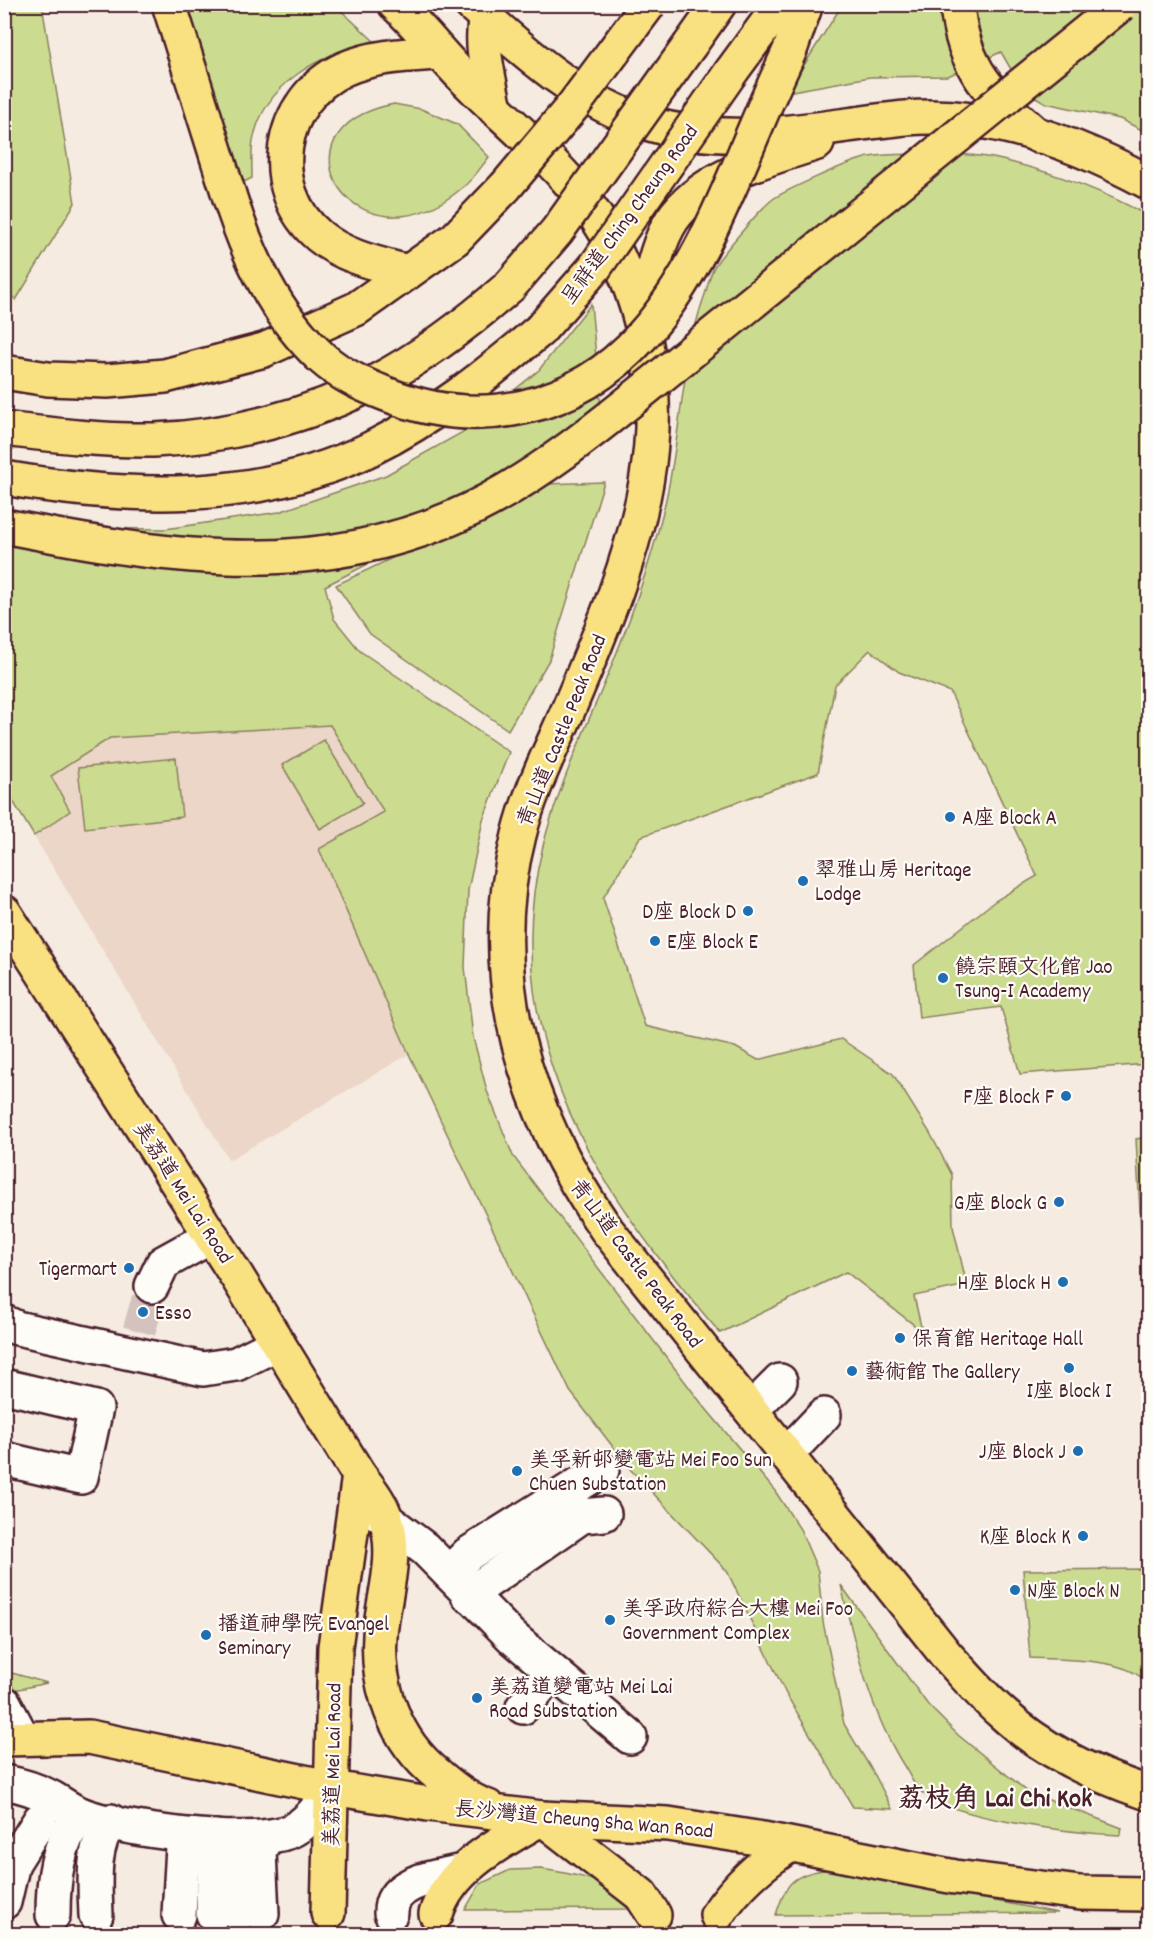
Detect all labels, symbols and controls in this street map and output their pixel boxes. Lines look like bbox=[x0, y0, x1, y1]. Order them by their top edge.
street label: 呈祥道 Ching Cheung Road bbox=[556, 119, 707, 312]
street label: 青山道 Castle Peak Road bbox=[511, 630, 616, 832]
place label: A座 Block A bbox=[962, 805, 1057, 835]
marker: A座 Block A bbox=[943, 810, 957, 824]
place label: 翠雅山房 Heritage Lodge bbox=[815, 857, 971, 911]
marker: 翠雅山房 Heritage Lodge bbox=[796, 874, 810, 888]
place label: D座 Block D bbox=[642, 899, 736, 929]
marker: D座 Block D bbox=[741, 904, 755, 918]
place label: E座 Block E bbox=[667, 929, 759, 959]
marker: E座 Block E bbox=[648, 934, 662, 948]
place label: 饒宗頤文化館 Jao Tsung-I Academy bbox=[955, 954, 1113, 1008]
marker: 饒宗頤文化館 Jao Tsung-I Academy bbox=[936, 971, 950, 985]
place label: F座 Block F bbox=[963, 1084, 1055, 1114]
marker: F座 Block F bbox=[1059, 1089, 1073, 1103]
street label: 美荔道 Mei Lai Road bbox=[124, 1117, 239, 1271]
street label: 青山道 Castle Peak Road bbox=[561, 1174, 708, 1356]
place label: G座 Block G bbox=[954, 1190, 1047, 1220]
marker: G座 Block G bbox=[1052, 1195, 1066, 1209]
place label: Tigermart bbox=[39, 1256, 117, 1286]
marker: Tigermart bbox=[122, 1261, 136, 1275]
place label: H座 Block H bbox=[958, 1270, 1051, 1300]
marker: H座 Block H bbox=[1056, 1275, 1070, 1289]
place label: Esso bbox=[155, 1300, 192, 1330]
marker: Esso bbox=[136, 1305, 150, 1319]
place label: 保育館 Heritage Hall bbox=[912, 1326, 1083, 1356]
marker: 保育館 Heritage Hall bbox=[893, 1331, 907, 1345]
place label: 藝術館 The Gallery bbox=[864, 1359, 1020, 1389]
marker: I座 Block I bbox=[1062, 1361, 1076, 1375]
marker: 藝術館 The Gallery bbox=[845, 1364, 859, 1378]
place label: I座 Block I bbox=[1027, 1378, 1112, 1408]
place label: J座 Block J bbox=[979, 1439, 1066, 1469]
marker: J座 Block J bbox=[1071, 1444, 1085, 1458]
place label: 美孚新邨變電站 Mei Foo Sun Chuen Substation bbox=[529, 1447, 772, 1501]
marker: 美孚新邨變電站 Mei Foo Sun Chuen Substation bbox=[510, 1464, 524, 1478]
place label: K座 Block K bbox=[980, 1524, 1071, 1554]
marker: K座 Block K bbox=[1076, 1529, 1090, 1543]
place label: N座 Block N bbox=[1027, 1578, 1120, 1608]
marker: N座 Block N bbox=[1008, 1583, 1022, 1597]
place label: 美孚政府綜合大樓 Mei Foo Government Complex bbox=[622, 1596, 853, 1650]
place label: 播道神學院 Evangel Seminary bbox=[218, 1611, 389, 1665]
marker: 美孚政府綜合大樓 Mei Foo Government Complex bbox=[603, 1613, 617, 1627]
marker: 播道神學院 Evangel Seminary bbox=[199, 1628, 213, 1642]
place label: 美荔道變電站 Mei Lai Road Substation bbox=[489, 1674, 672, 1728]
street label: 美荔道 Mei Lai Road bbox=[319, 1683, 351, 1847]
marker: 美荔道變電站 Mei Lai Road Substation bbox=[470, 1691, 484, 1705]
district label: 荔枝角 Lai Chi Kok bbox=[898, 1781, 1092, 1820]
street label: 長沙灣道 Cheung Sha Wan Road bbox=[453, 1796, 715, 1848]

